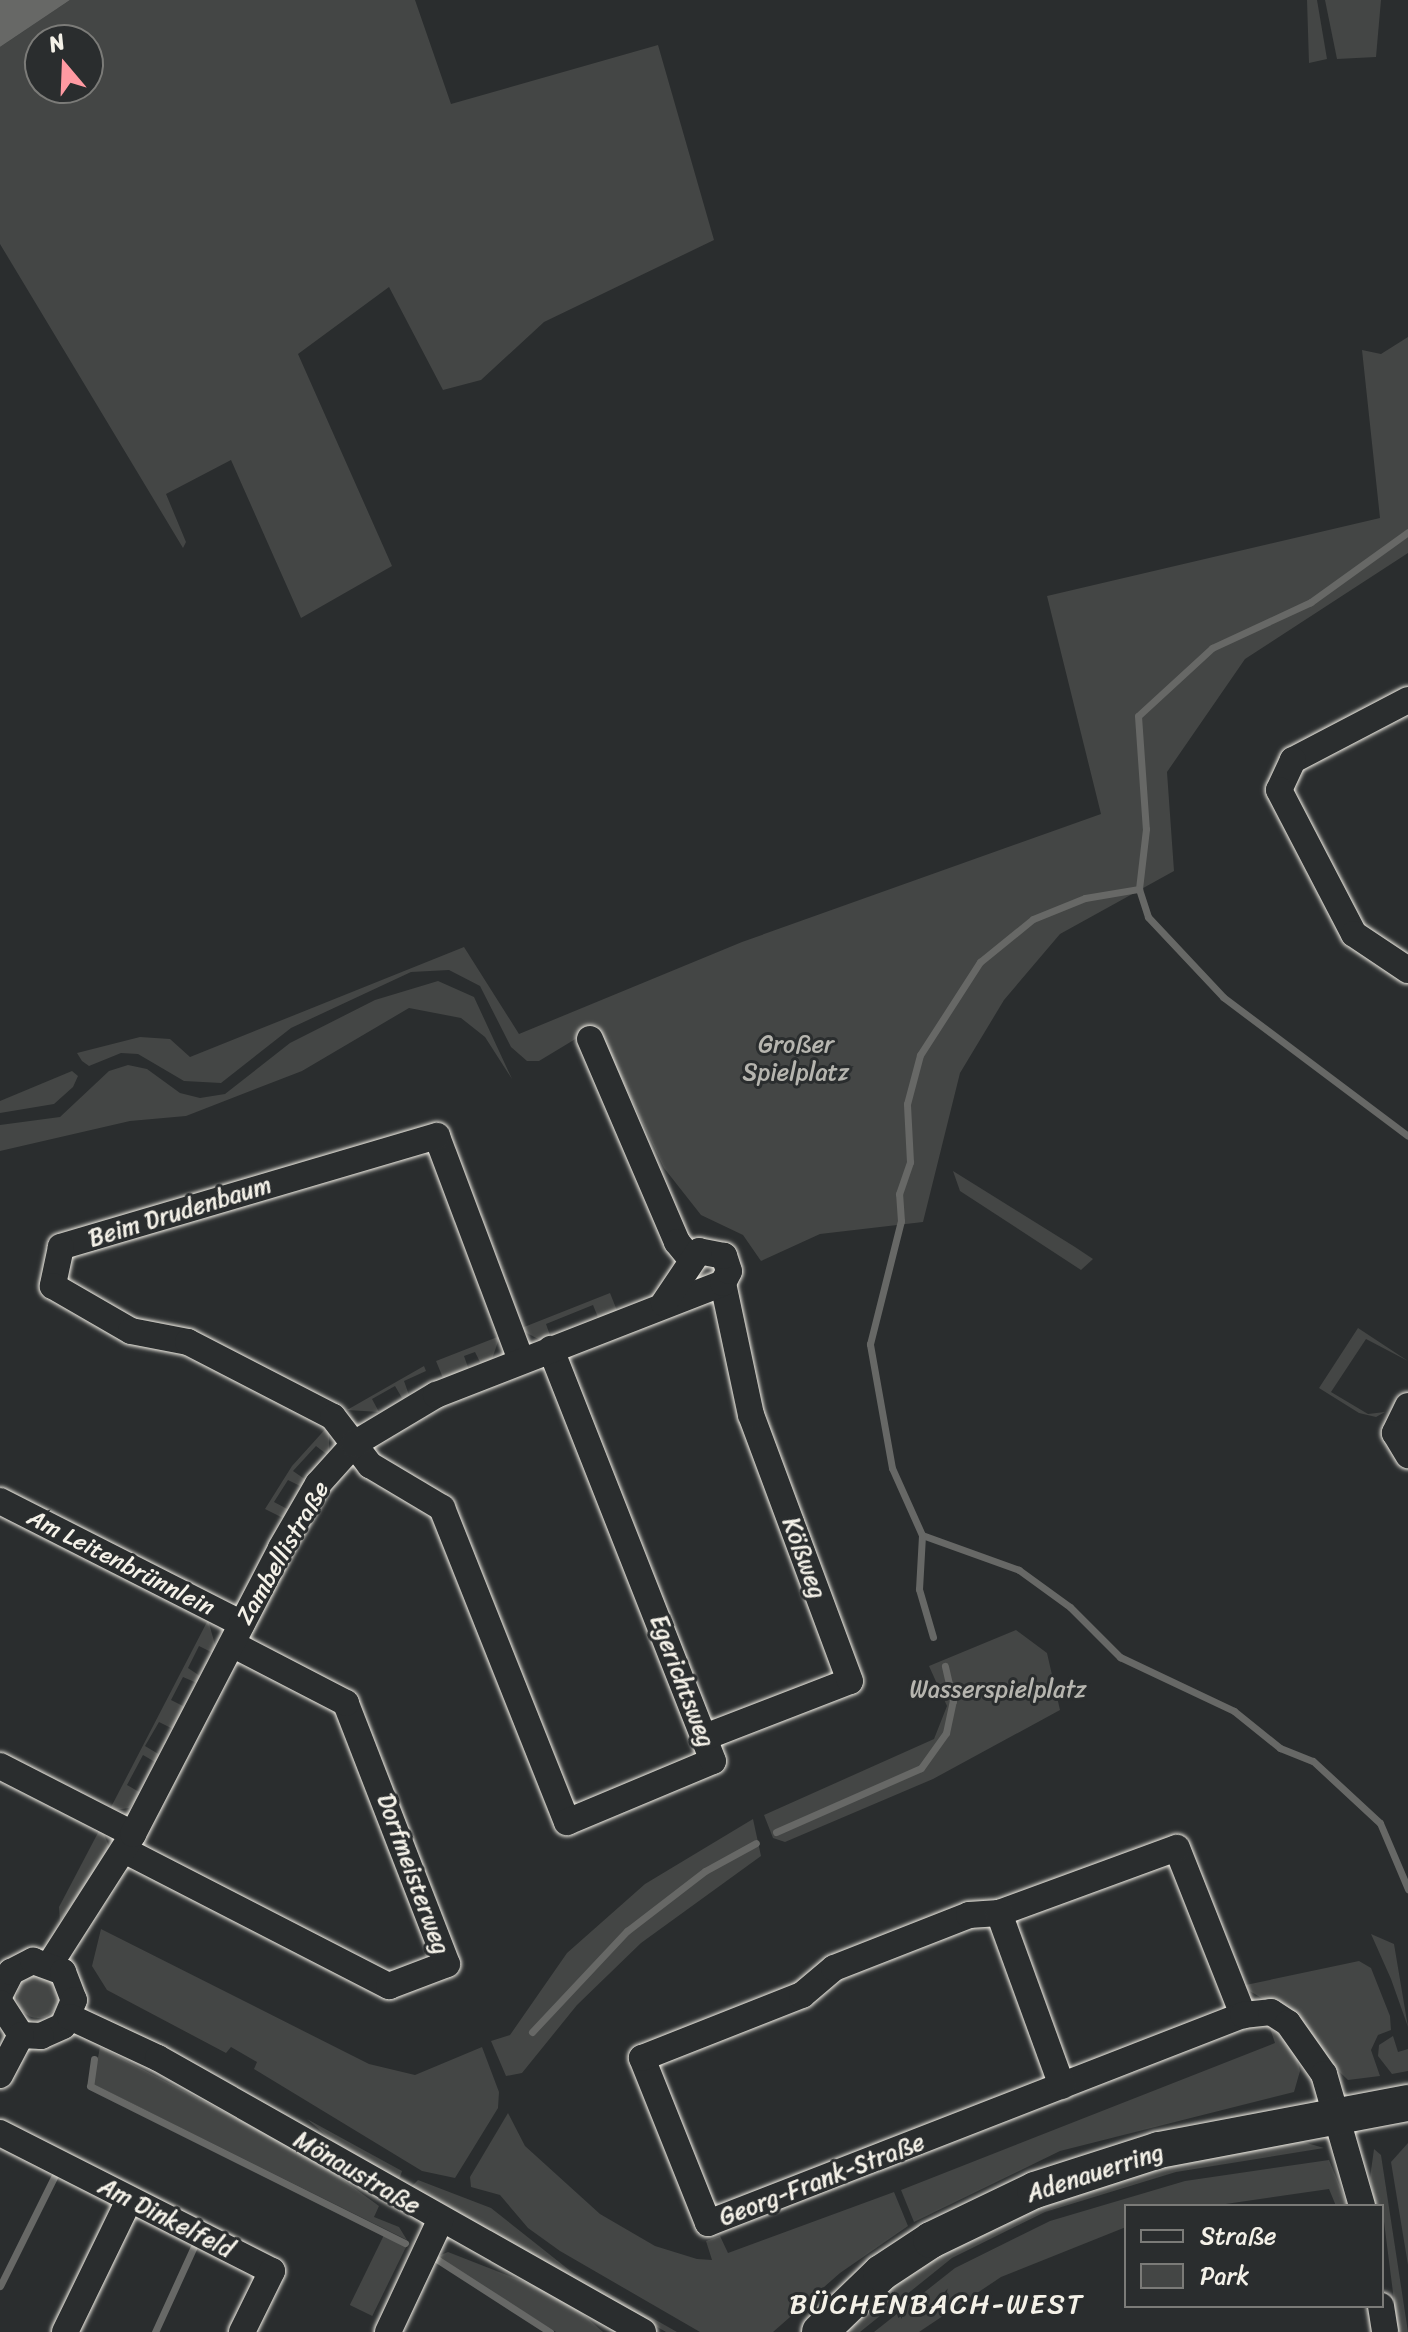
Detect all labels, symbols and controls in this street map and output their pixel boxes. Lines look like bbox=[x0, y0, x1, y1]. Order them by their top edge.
text: N bbox=[43, 22, 70, 64]
north arrow bbox=[24, 24, 104, 104]
park label: Großer Spielplatz bbox=[743, 1031, 849, 1087]
street label: Beim Drudenbaum bbox=[85, 1170, 275, 1254]
street label: Zambellistraße bbox=[230, 1476, 336, 1630]
street label: Am Leitenbrünnlein bbox=[23, 1503, 219, 1623]
street label: Kößweg bbox=[776, 1513, 832, 1603]
street label: Egerichtsweg bbox=[644, 1611, 720, 1751]
park label: Wasserspielplatz bbox=[910, 1676, 1086, 1704]
street label: Dorfmeisterweg bbox=[371, 1790, 455, 1958]
street label: Mönaustraße bbox=[289, 2125, 425, 2221]
street label: Georg-Frank-Straße bbox=[715, 2128, 929, 2232]
street label: Adenauerring bbox=[1023, 2137, 1167, 2209]
street label: Am Dinkelfeld bbox=[94, 2172, 238, 2264]
legend bbox=[1124, 2204, 1384, 2308]
text: Straße bbox=[1200, 2215, 1276, 2257]
text: Park bbox=[1200, 2255, 1249, 2297]
district label: BÜCHENBACH-WEST bbox=[791, 2287, 1083, 2321]

